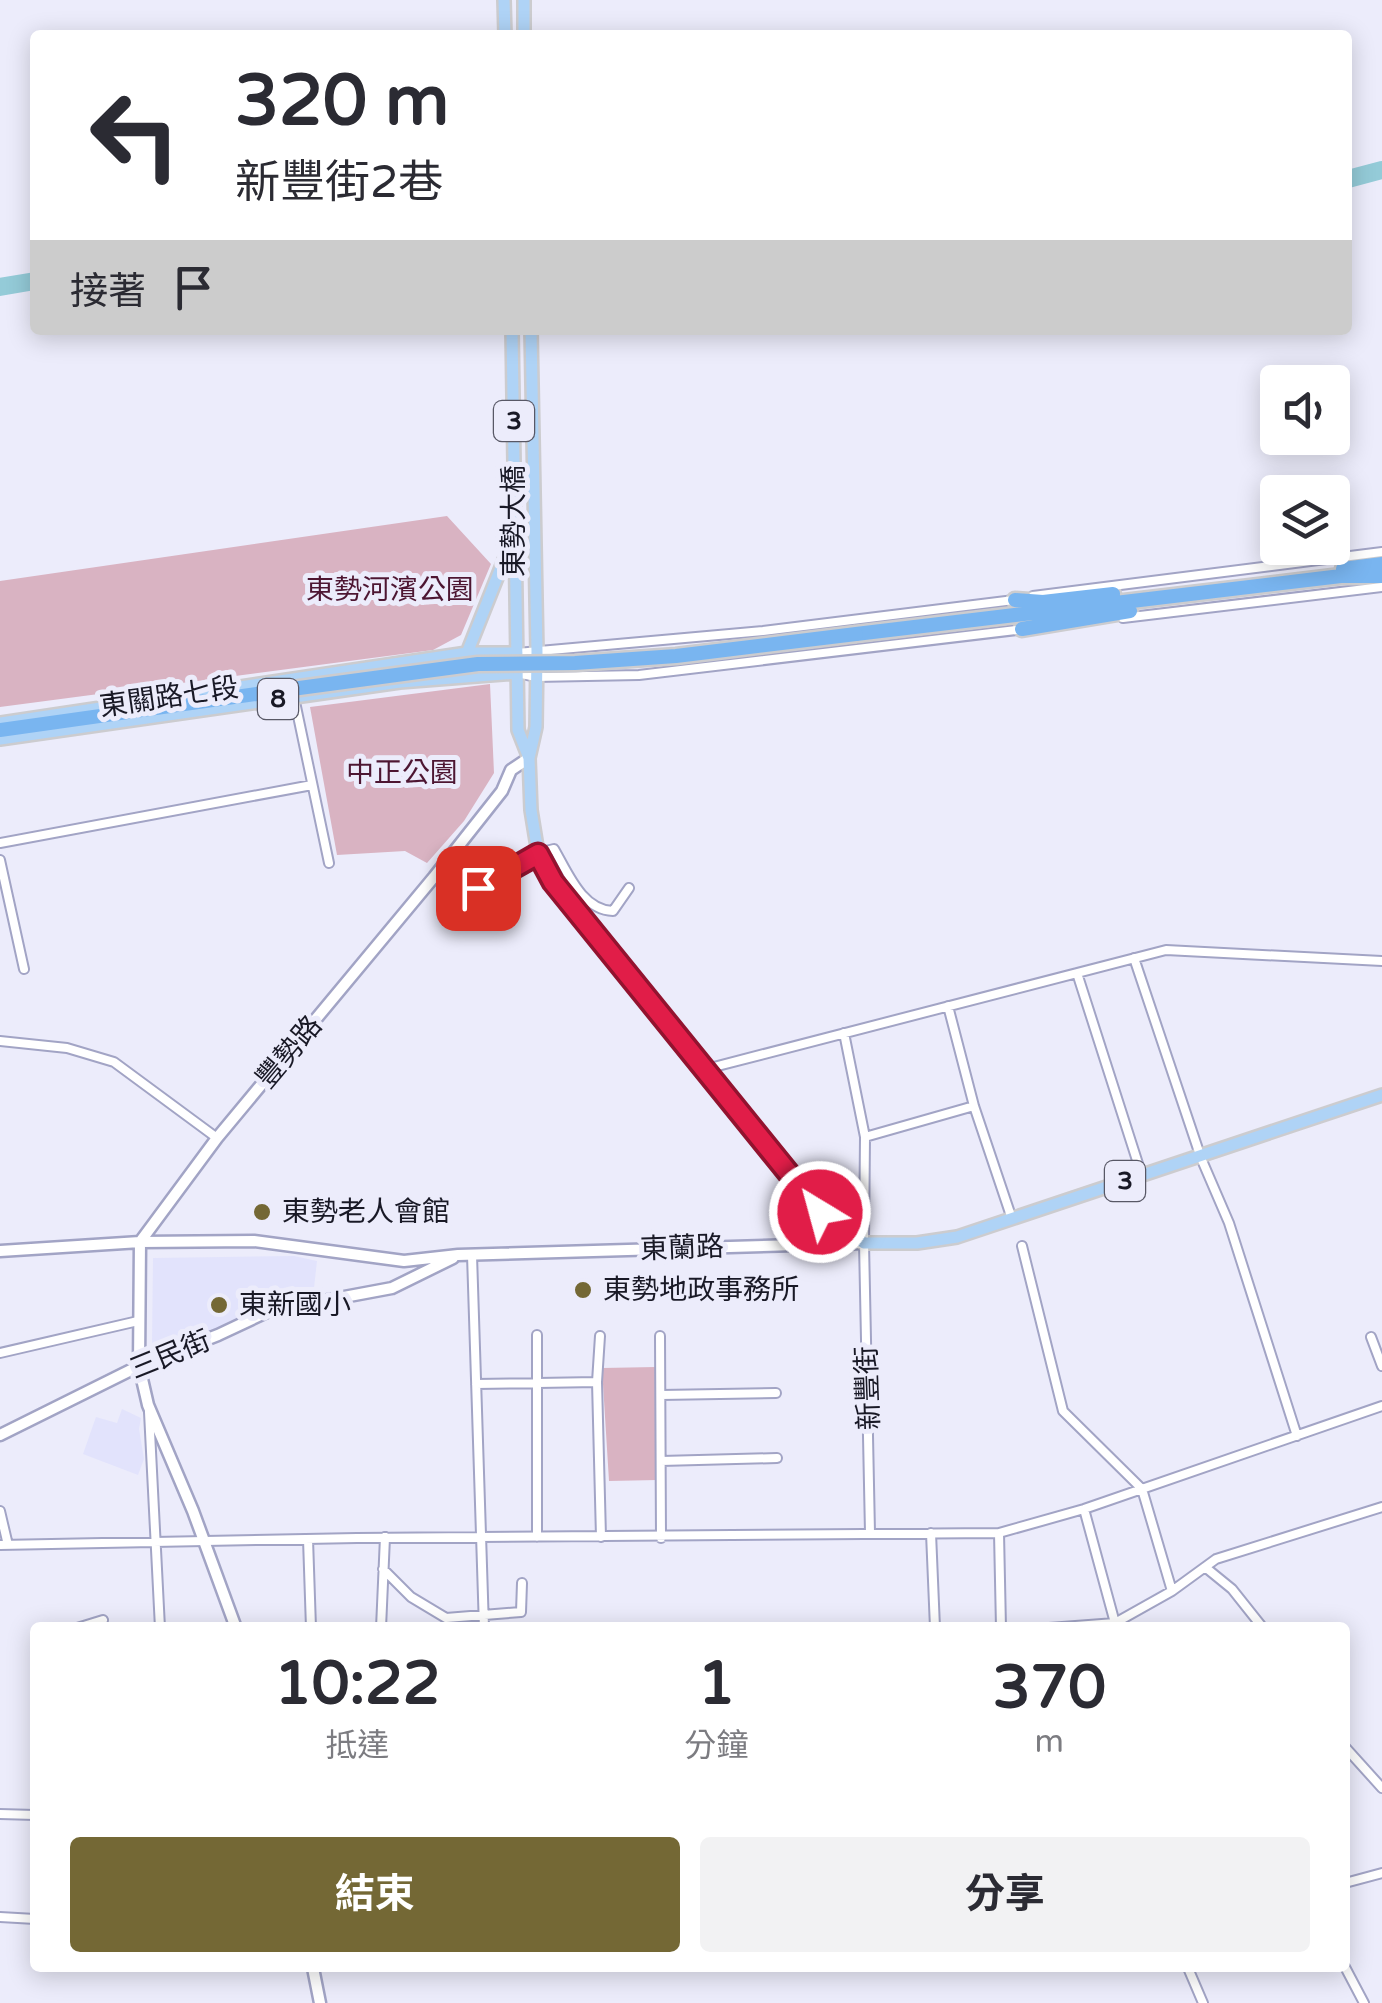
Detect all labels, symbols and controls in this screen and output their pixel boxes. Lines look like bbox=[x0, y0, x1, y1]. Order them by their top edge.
text: 320 m bbox=[235, 60, 449, 144]
icon: left bbox=[70, 70, 200, 200]
text: 新豐街2巷 bbox=[235, 156, 443, 210]
icon: arrive bbox=[166, 260, 221, 315]
text: 接著 bbox=[70, 269, 146, 315]
map controls bbox=[1260, 365, 1350, 565]
button: sound bbox=[1260, 365, 1350, 455]
road number: 3 bbox=[494, 401, 534, 441]
street label: 東勢大橋 bbox=[497, 465, 531, 577]
button: layers bbox=[1260, 475, 1350, 565]
park label: 東勢河濱公園 bbox=[306, 573, 474, 607]
street label: 東關路七段 bbox=[97, 670, 241, 724]
road number: 8 bbox=[258, 679, 298, 719]
park label: 中正公園 bbox=[346, 756, 458, 790]
pin bbox=[436, 846, 521, 931]
icon: arrive bbox=[451, 861, 506, 916]
street label: 豐勢路 bbox=[249, 1009, 329, 1095]
position arrow bbox=[768, 1160, 872, 1264]
road number: 3 bbox=[1105, 1161, 1145, 1201]
place label: 東勢老人會館 bbox=[282, 1195, 450, 1229]
marker: 東勢老人會館 bbox=[251, 1201, 273, 1223]
street label: 東蘭路 bbox=[639, 1230, 725, 1266]
place label: 東勢地政事務所 bbox=[603, 1273, 799, 1307]
marker: 東勢地政事務所 bbox=[572, 1279, 594, 1301]
place label: 東新國小 bbox=[239, 1288, 351, 1322]
marker: 東新國小 bbox=[208, 1294, 230, 1316]
street label: 三民街 bbox=[125, 1324, 215, 1386]
street label: 新豐街 bbox=[850, 1345, 886, 1431]
text: 10:22 bbox=[274, 1648, 440, 1720]
text: 1 bbox=[698, 1648, 735, 1720]
text: 370 bbox=[993, 1652, 1106, 1724]
text: m bbox=[1035, 1723, 1064, 1761]
text: 抵達 bbox=[325, 1727, 389, 1765]
text: 分鐘 bbox=[685, 1727, 749, 1765]
button: 結束 bbox=[70, 1837, 680, 1952]
button: 分享 bbox=[700, 1837, 1310, 1952]

